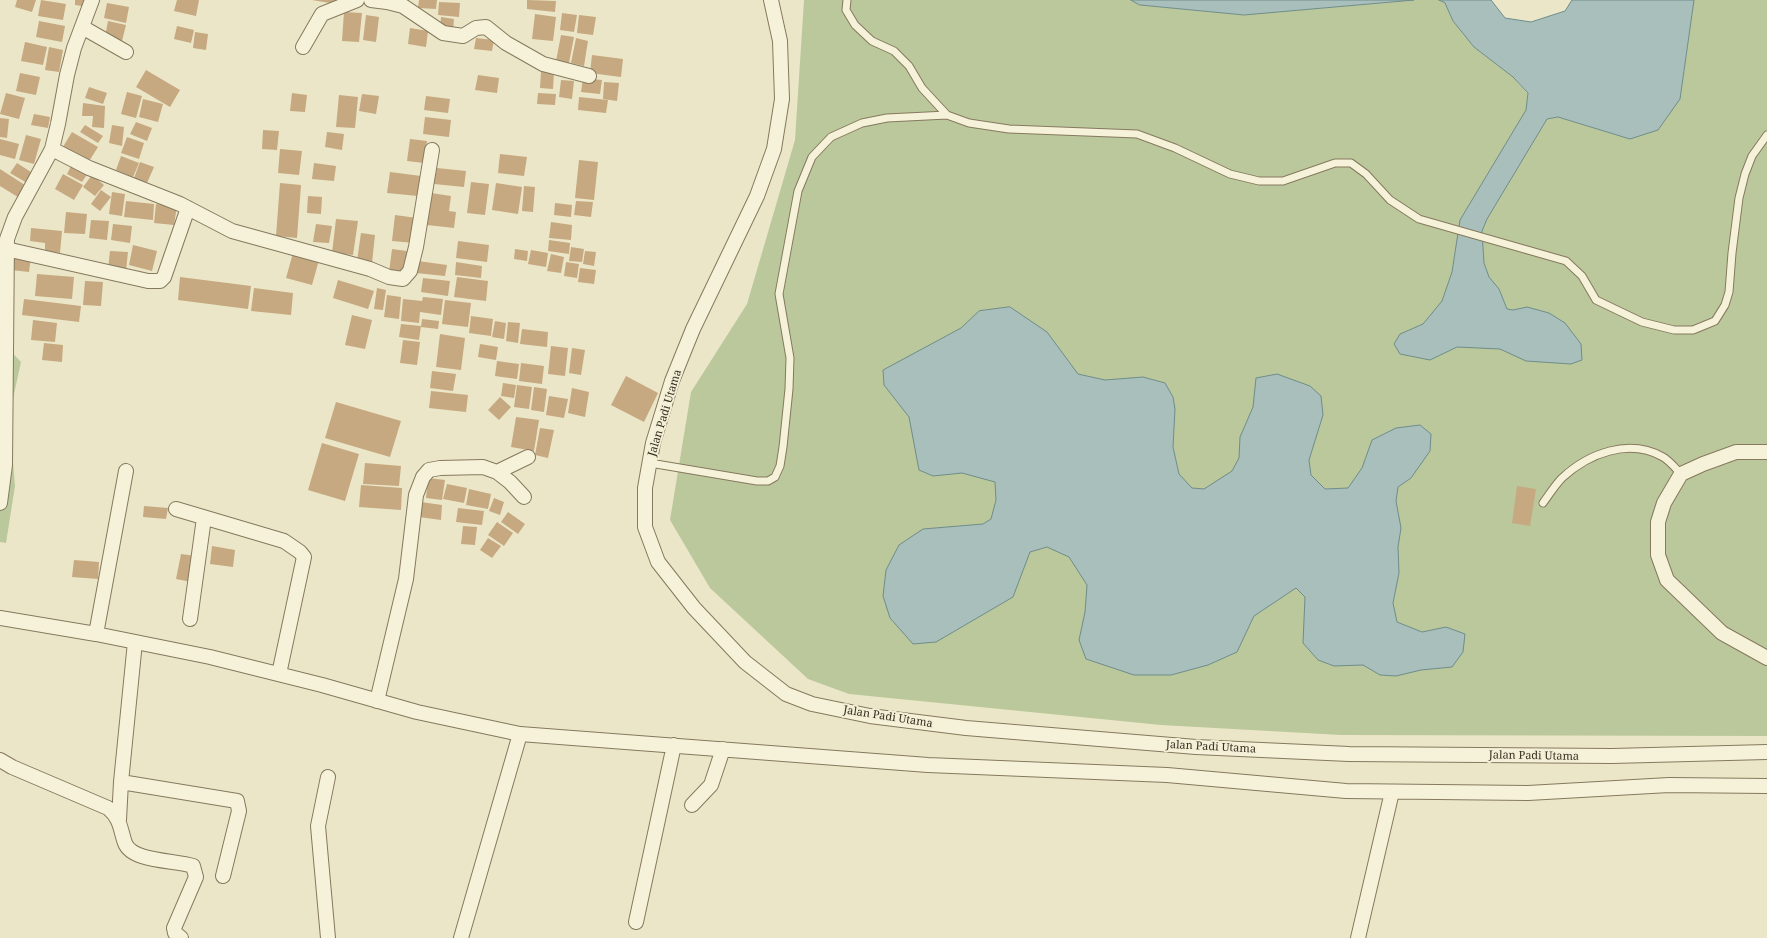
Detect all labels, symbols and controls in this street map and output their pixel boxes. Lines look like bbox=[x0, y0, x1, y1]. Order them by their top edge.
street label: Jalan Padi Utama bbox=[646, 368, 684, 458]
street label: Jalan Padi Utama bbox=[842, 703, 934, 731]
street label: Jalan Padi Utama bbox=[1166, 738, 1256, 756]
street label: Jalan Padi Utama bbox=[1489, 749, 1579, 763]

